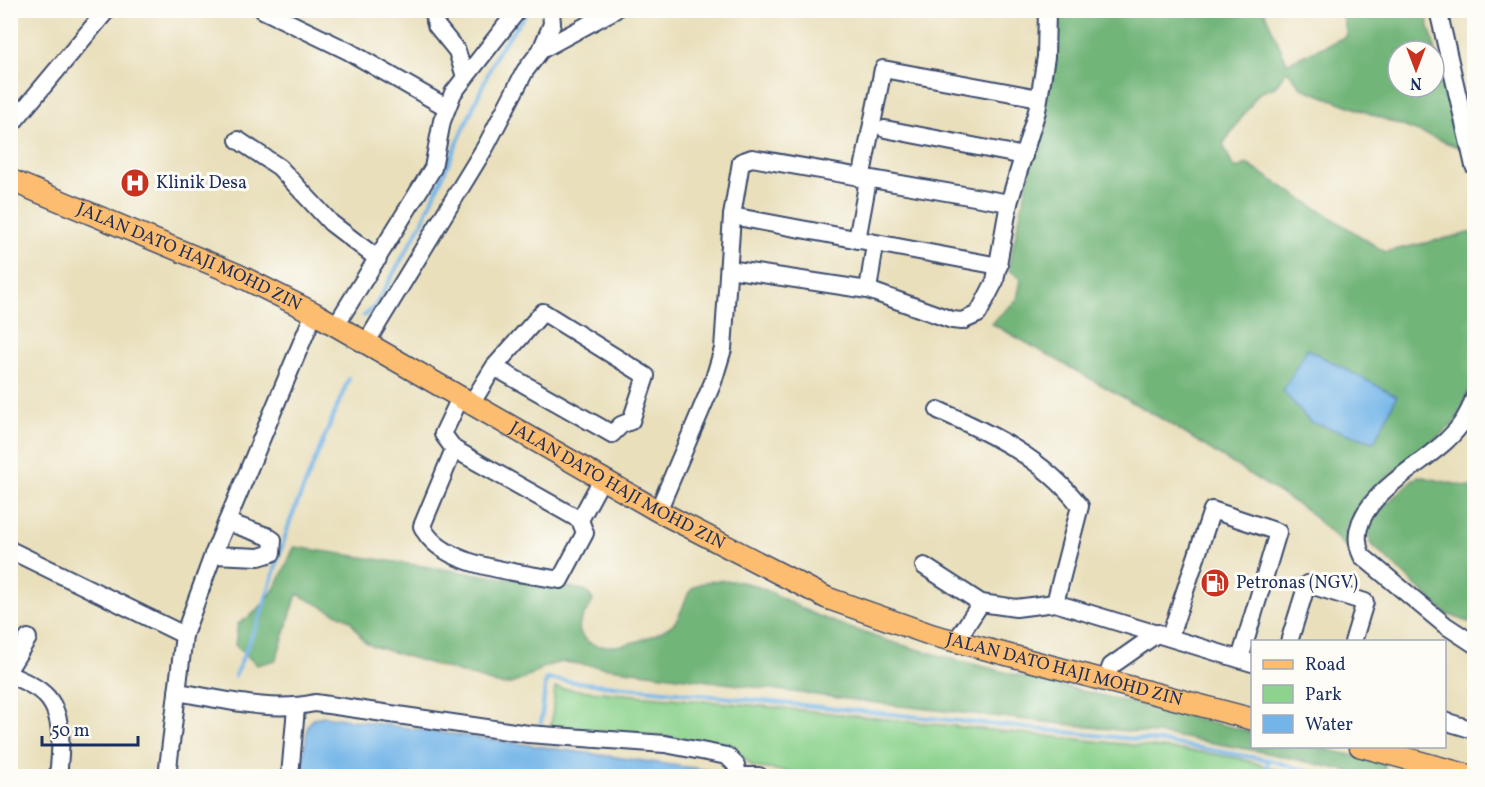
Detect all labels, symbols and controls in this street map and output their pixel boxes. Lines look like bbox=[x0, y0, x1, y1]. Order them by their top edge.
north arrow bbox=[1386, 39, 1446, 99]
text: N bbox=[1410, 71, 1422, 93]
hospital icon: Klinik Desa bbox=[119, 167, 151, 199]
place label: Klinik Desa bbox=[156, 171, 247, 196]
street label: JALAN DATO HAJI MOHD ZIN bbox=[73, 197, 306, 317]
street label: JALAN DATO HAJI MOHD ZIN bbox=[505, 416, 729, 556]
fuel station icon: Petronas (NGV) bbox=[1199, 567, 1231, 599]
place label: Petronas (NGV) bbox=[1236, 571, 1358, 596]
street label: JALAN DATO HAJI MOHD ZIN bbox=[943, 627, 1185, 713]
legend bbox=[1251, 640, 1446, 748]
text: Road bbox=[1305, 653, 1346, 678]
text: Park bbox=[1305, 683, 1342, 708]
scale bar bbox=[42, 709, 138, 747]
text: Water bbox=[1305, 713, 1353, 738]
text: 50 m bbox=[51, 719, 90, 744]

